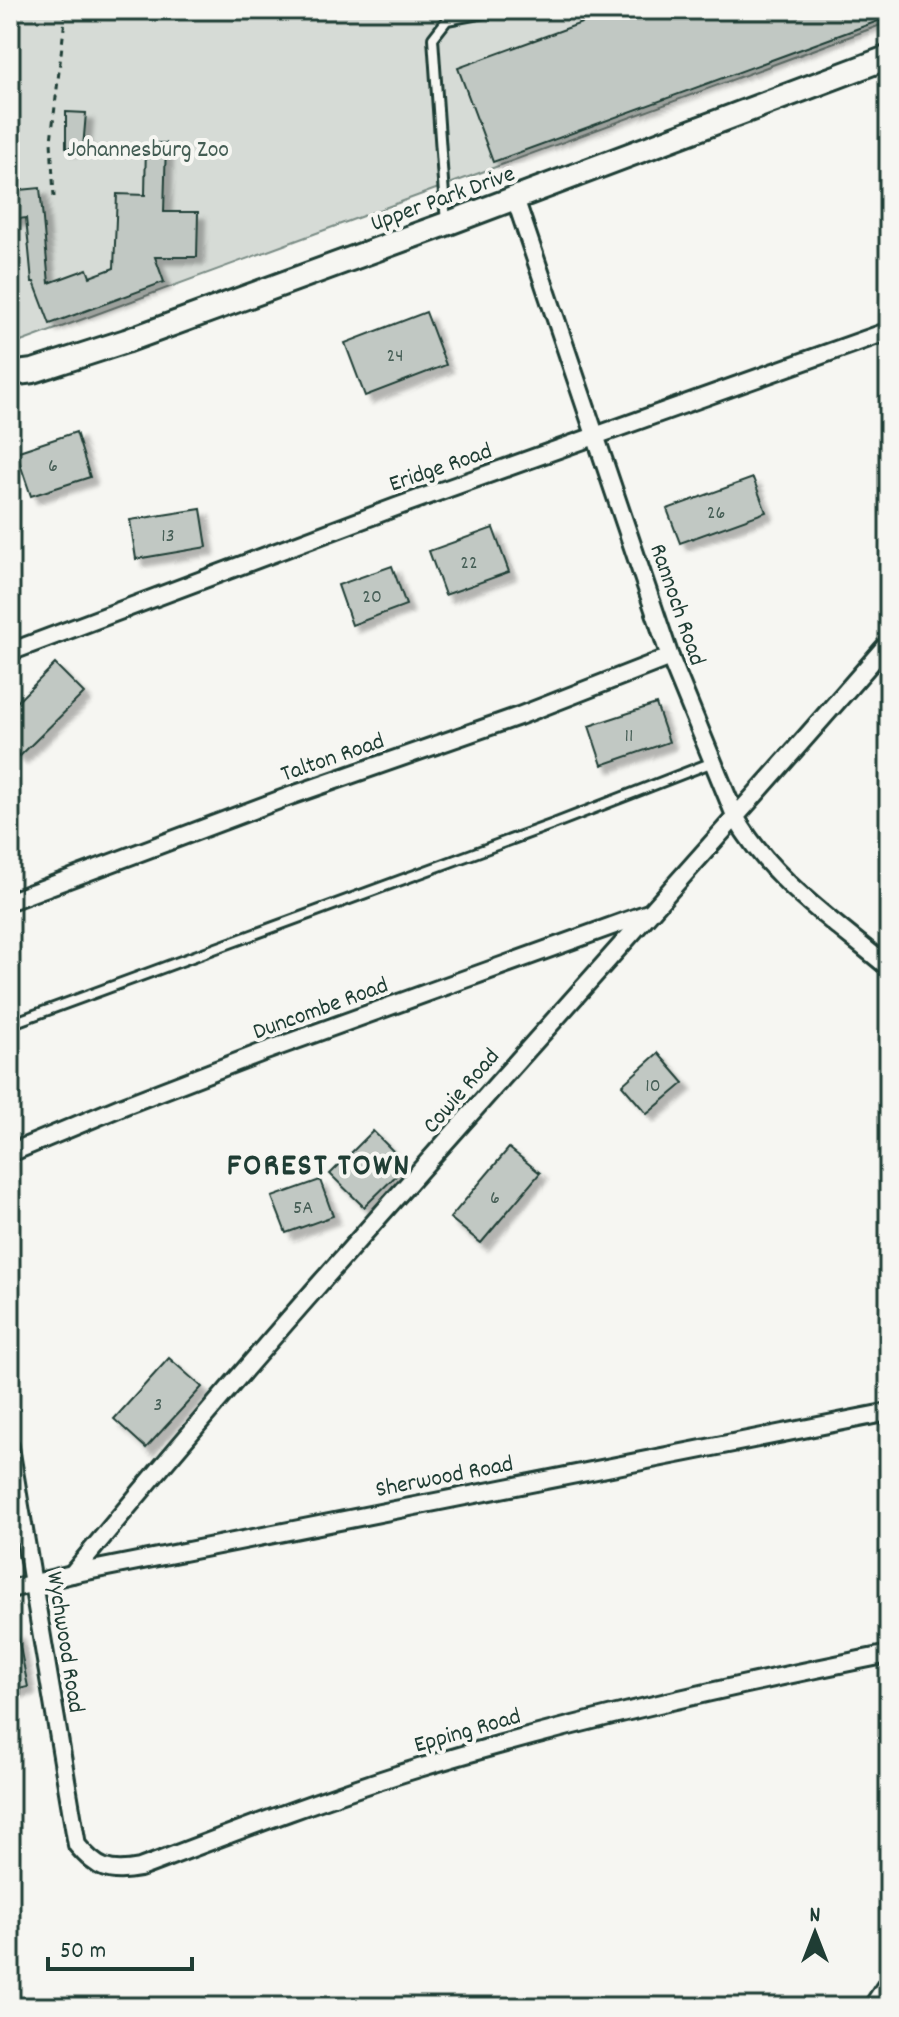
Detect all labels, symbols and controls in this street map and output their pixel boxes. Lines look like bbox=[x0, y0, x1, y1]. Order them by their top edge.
park label: Johannesburg Zoo bbox=[67, 134, 229, 168]
street label: Upper Park Drive bbox=[366, 158, 520, 242]
house number: 24 bbox=[386, 343, 404, 371]
street label: Eridge Road bbox=[385, 435, 497, 502]
house number: 6 bbox=[48, 453, 58, 481]
house number: 26 bbox=[707, 500, 725, 528]
house number: 13 bbox=[161, 523, 175, 551]
street label: Rannoch Road bbox=[639, 539, 713, 670]
house number: 22 bbox=[460, 550, 478, 578]
house number: 20 bbox=[362, 584, 382, 612]
house number: 11 bbox=[625, 723, 633, 751]
street label: Talton Road bbox=[277, 725, 389, 792]
street label: Duncombe Road bbox=[249, 970, 394, 1050]
street label: Cowie Road bbox=[416, 1042, 509, 1142]
house number: 10 bbox=[645, 1073, 661, 1101]
district label: FOREST TOWN bbox=[227, 1145, 411, 1191]
house number: 6 bbox=[490, 1185, 500, 1213]
house number: 5A bbox=[293, 1195, 313, 1223]
house number: 3 bbox=[154, 1392, 162, 1420]
street label: Sherwood Road bbox=[373, 1448, 516, 1508]
street label: Wychwood Road bbox=[36, 1569, 92, 1716]
street label: Epping Road bbox=[411, 1700, 525, 1763]
north arrow bbox=[775, 1893, 855, 1973]
text: N bbox=[810, 1901, 821, 1932]
scale bar bbox=[48, 1921, 192, 1971]
text: 50 m bbox=[60, 1935, 106, 1969]

